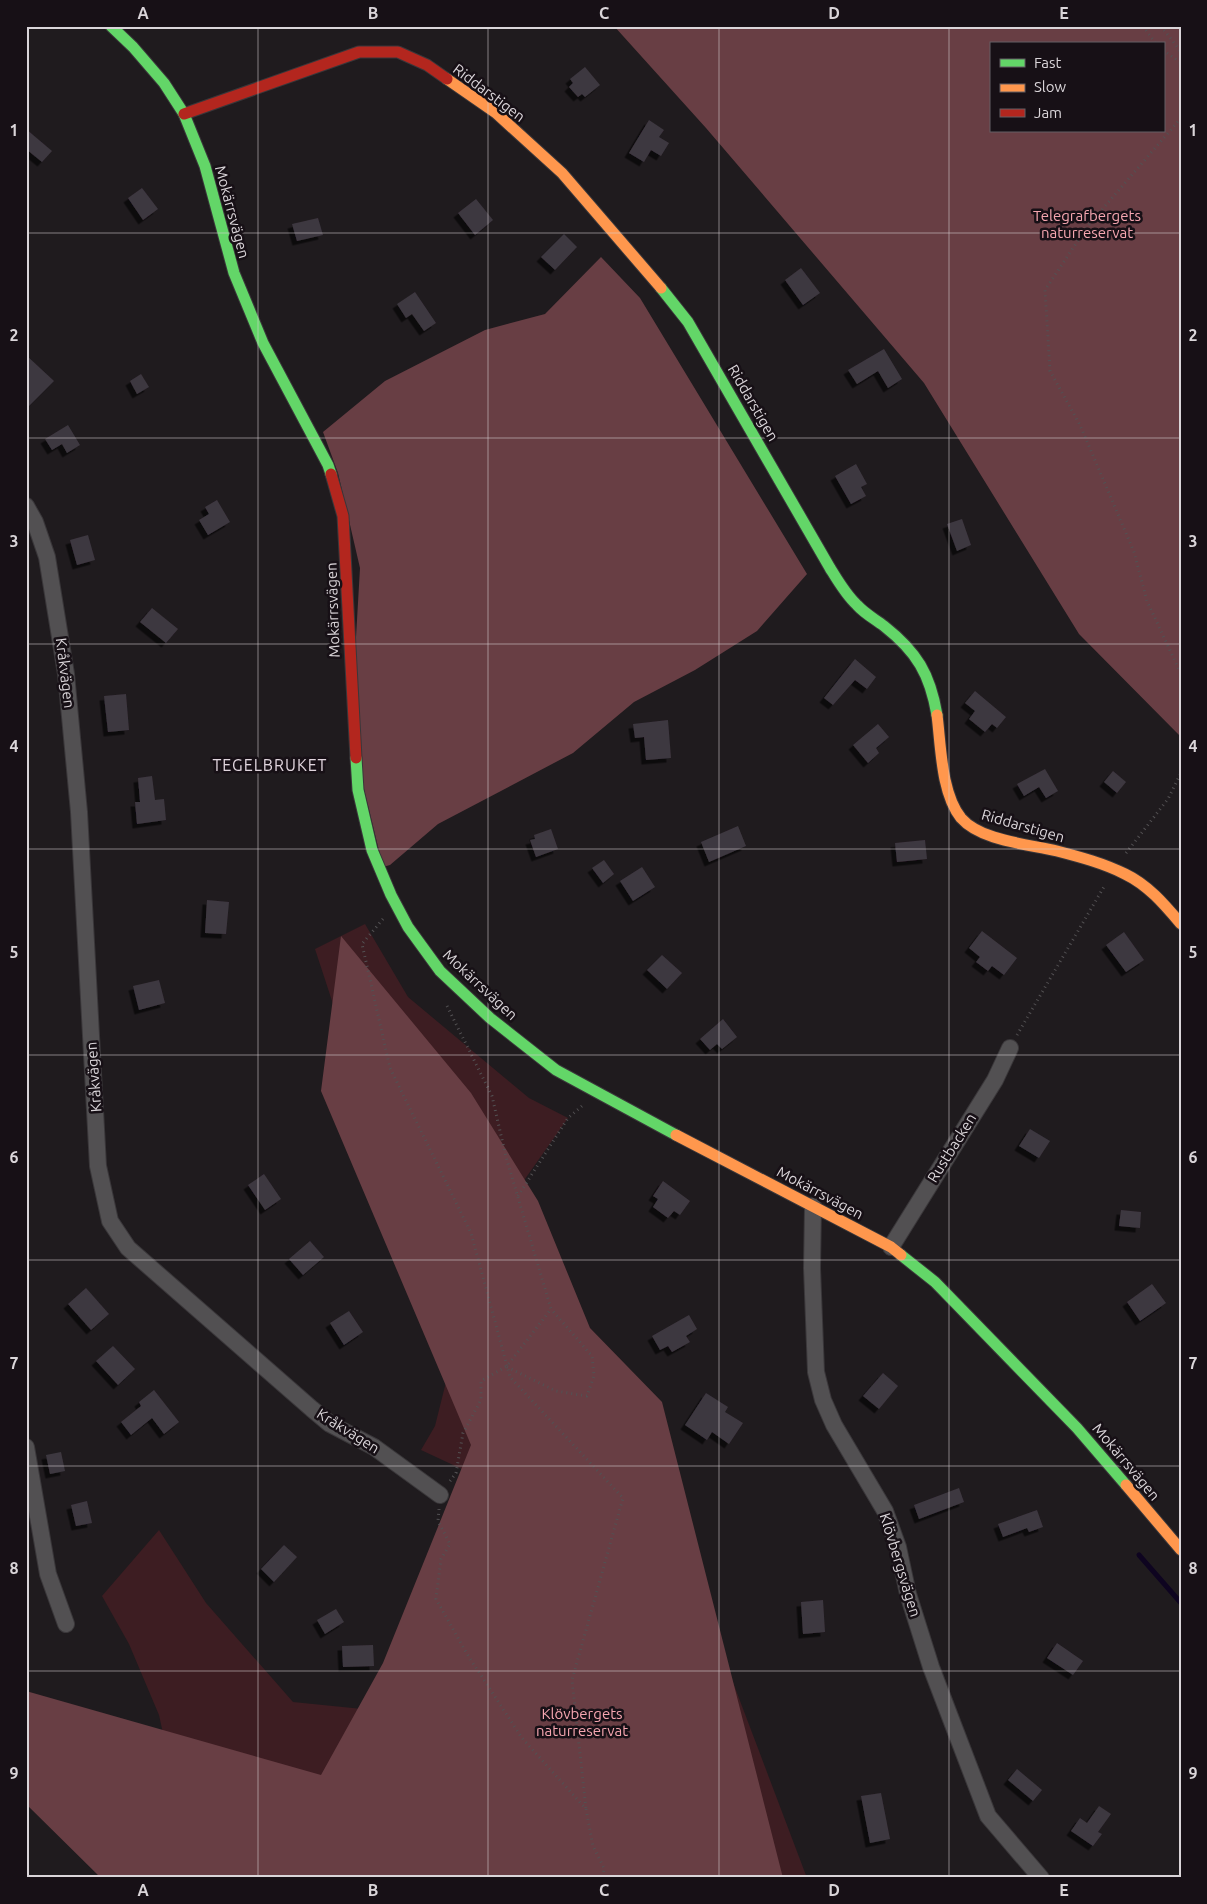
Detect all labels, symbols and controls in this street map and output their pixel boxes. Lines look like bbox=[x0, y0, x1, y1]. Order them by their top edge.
text: A bbox=[137, 4, 149, 22]
text: B bbox=[368, 4, 378, 22]
text: C bbox=[599, 4, 609, 22]
text: D bbox=[828, 4, 840, 22]
text: E bbox=[1059, 4, 1069, 22]
legend bbox=[990, 42, 1164, 132]
text: Fast bbox=[1034, 54, 1062, 71]
street label: Riddarstigen bbox=[450, 60, 529, 125]
text: Slow bbox=[1034, 78, 1067, 95]
text: Jam bbox=[1034, 104, 1062, 121]
text: 1 bbox=[9, 121, 19, 139]
text: 1 bbox=[1188, 121, 1198, 139]
street label: Mokärrsvägen bbox=[212, 164, 253, 260]
park label: Telegrafbergets naturreservat bbox=[1033, 207, 1141, 241]
text: 2 bbox=[9, 326, 19, 344]
text: 2 bbox=[1188, 326, 1198, 344]
street label: Riddarstigen bbox=[725, 361, 782, 444]
text: 3 bbox=[9, 532, 19, 550]
text: 3 bbox=[1188, 532, 1198, 550]
street label: Mokärrsvägen bbox=[322, 562, 343, 658]
street label: Kråkvägen bbox=[53, 637, 78, 709]
text: 4 bbox=[9, 737, 19, 755]
text: 4 bbox=[1188, 737, 1198, 755]
district label: TEGELBRUKET bbox=[212, 756, 328, 774]
street label: Riddarstigen bbox=[980, 806, 1067, 845]
text: 5 bbox=[9, 943, 19, 961]
text: 5 bbox=[1188, 943, 1198, 961]
street label: Mokärrsvägen bbox=[440, 946, 521, 1023]
street label: Kråkvägen bbox=[83, 1041, 104, 1113]
street label: Rustbacken bbox=[924, 1110, 979, 1185]
text: 6 bbox=[9, 1148, 19, 1166]
text: 6 bbox=[1188, 1148, 1198, 1166]
street label: Mokärrsvägen bbox=[774, 1163, 866, 1222]
text: 7 bbox=[9, 1354, 19, 1372]
text: 7 bbox=[1188, 1354, 1198, 1372]
street label: Kråkvägen bbox=[314, 1405, 383, 1456]
street label: Mokärrsvägen bbox=[1089, 1420, 1164, 1504]
street label: Klövbergsvägen bbox=[877, 1511, 924, 1619]
text: 8 bbox=[9, 1559, 19, 1577]
text: 8 bbox=[1188, 1559, 1198, 1577]
park label: Klövbergets naturreservat bbox=[536, 1705, 628, 1739]
text: 9 bbox=[9, 1764, 19, 1782]
text: 9 bbox=[1188, 1764, 1198, 1782]
text: A bbox=[137, 1881, 149, 1899]
text: B bbox=[368, 1881, 378, 1899]
text: C bbox=[599, 1881, 609, 1899]
text: D bbox=[828, 1881, 840, 1899]
text: E bbox=[1059, 1881, 1069, 1899]

